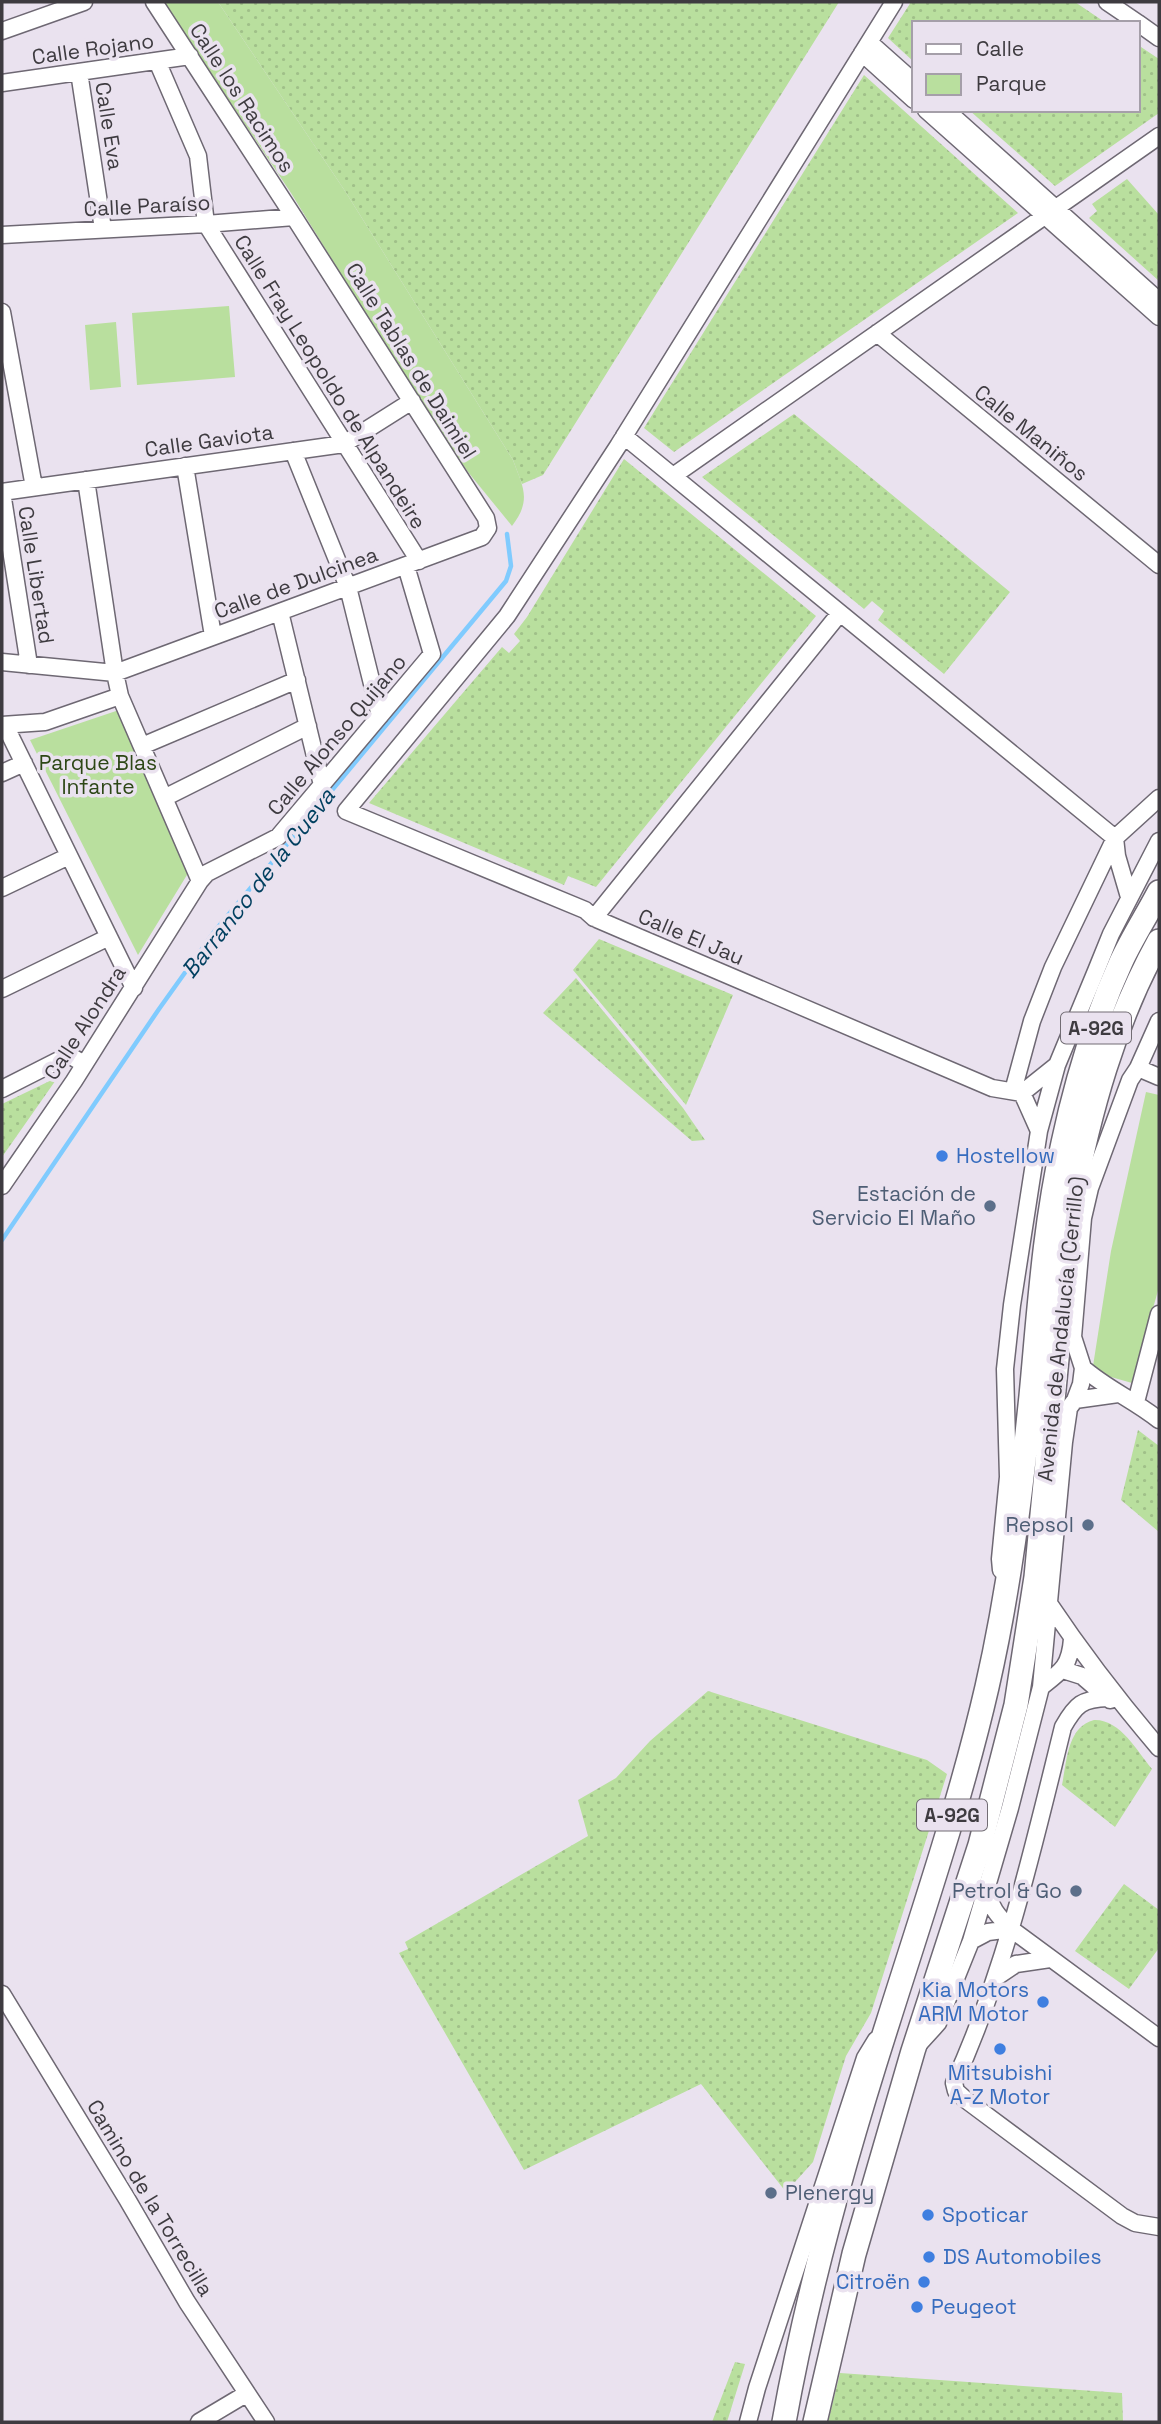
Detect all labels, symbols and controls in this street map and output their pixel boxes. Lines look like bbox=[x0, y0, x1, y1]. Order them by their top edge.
street label: Calle los Racimos bbox=[184, 18, 301, 178]
legend bbox=[912, 21, 1140, 112]
street label: Calle Rojano bbox=[30, 27, 156, 70]
text: Calle bbox=[976, 35, 1024, 62]
text: Parque bbox=[976, 70, 1047, 97]
street label: Calle Eva bbox=[89, 80, 130, 172]
street label: Calle Paraíso bbox=[83, 189, 211, 222]
street label: Calle Fray Leopoldo de Alpandeire bbox=[228, 230, 432, 534]
street label: Calle Tablas de Daimiel bbox=[340, 258, 483, 464]
street label: Calle Maniños bbox=[969, 378, 1094, 487]
street label: Calle Gaviota bbox=[143, 418, 275, 463]
street label: Calle Libertad bbox=[12, 504, 61, 646]
street label: Calle de Dulcinea bbox=[210, 540, 381, 625]
street label: Calle Alonso Quijano bbox=[261, 649, 412, 821]
park label: Parque Blas Infante bbox=[39, 749, 157, 800]
water label: Barranco de la Cueva bbox=[174, 781, 342, 984]
street label: Calle El Jau bbox=[634, 902, 748, 971]
street label: Calle Alondra bbox=[38, 961, 132, 1085]
road number: A-92G bbox=[1061, 1012, 1131, 1044]
place label: Hostellow bbox=[956, 1142, 1055, 1169]
marker: Hostellow bbox=[934, 1148, 950, 1164]
street label: Avenida de Andalucía (Cerrillo) bbox=[1031, 1175, 1090, 1483]
place label: Estación de Servicio El Maño bbox=[812, 1180, 976, 1231]
marker: Estación de Servicio El Maño bbox=[982, 1198, 998, 1214]
place label: Repsol bbox=[1006, 1511, 1074, 1538]
marker: Repsol bbox=[1080, 1517, 1096, 1533]
road number: A-92G bbox=[917, 1800, 987, 1830]
place label: Petrol & Go bbox=[952, 1877, 1062, 1904]
marker: Petrol & Go bbox=[1068, 1883, 1084, 1899]
place label: Kia Motors ARM Motor bbox=[918, 1976, 1029, 2027]
marker: Kia Motors ARM Motor bbox=[1035, 1994, 1051, 2010]
marker: Mitsubishi A-Z Motor bbox=[992, 2041, 1008, 2057]
place label: Mitsubishi A-Z Motor bbox=[948, 2059, 1052, 2110]
street label: Camino de la Torrecilla bbox=[81, 2095, 220, 2301]
place label: Plenergy bbox=[785, 2179, 874, 2206]
marker: Plenergy bbox=[763, 2185, 779, 2201]
place label: Spoticar bbox=[942, 2201, 1028, 2228]
marker: Spoticar bbox=[920, 2207, 936, 2223]
place label: DS Automobiles bbox=[943, 2243, 1102, 2270]
marker: DS Automobiles bbox=[921, 2249, 937, 2265]
place label: Citroën bbox=[836, 2268, 910, 2295]
marker: Citroën bbox=[916, 2274, 932, 2290]
place label: Peugeot bbox=[931, 2293, 1017, 2320]
marker: Peugeot bbox=[909, 2299, 925, 2315]

